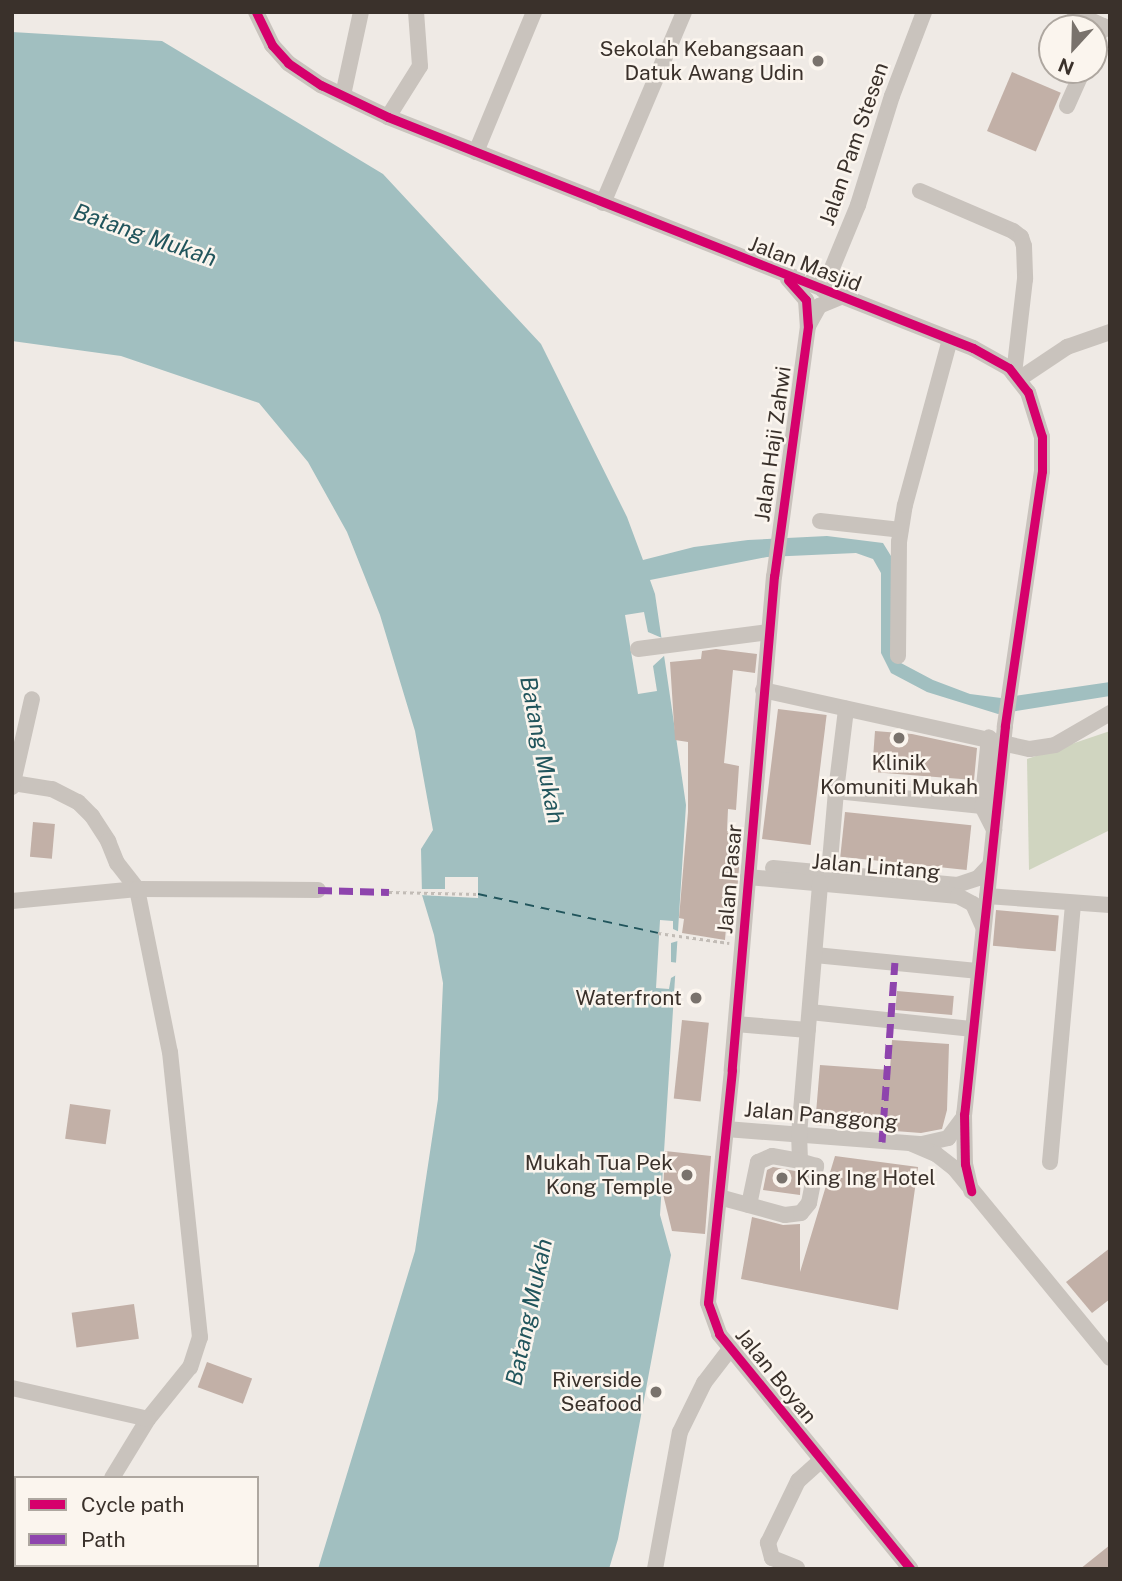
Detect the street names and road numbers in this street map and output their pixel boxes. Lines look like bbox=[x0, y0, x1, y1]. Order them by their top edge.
street label: Jalan Pam Stesen bbox=[814, 59, 894, 229]
street label: Jalan Masjid bbox=[745, 231, 865, 297]
street label: Jalan Haji Zahwi bbox=[750, 365, 796, 523]
street label: Jalan Pasar bbox=[713, 823, 747, 935]
street label: Jalan Lintang bbox=[811, 849, 941, 885]
street label: Jalan Panggong bbox=[743, 1097, 899, 1135]
street label: Jalan Boyan bbox=[730, 1323, 822, 1429]

